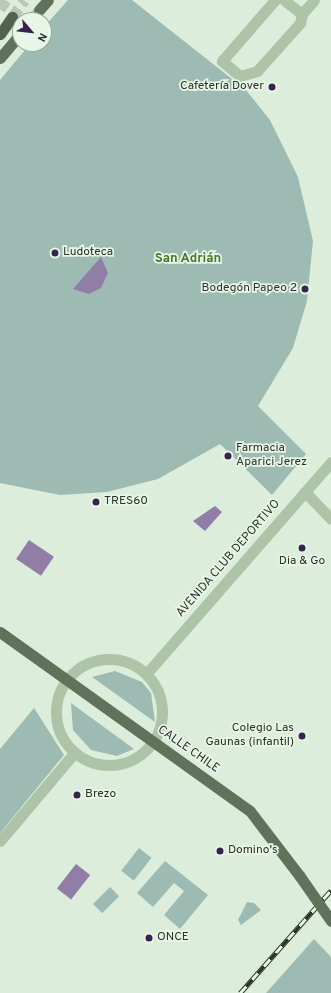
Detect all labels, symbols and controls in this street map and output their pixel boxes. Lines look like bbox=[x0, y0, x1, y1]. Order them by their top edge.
north arrow bbox=[12, 12, 52, 52]
text: N bbox=[34, 30, 50, 44]
place label: Cafetería Dover bbox=[180, 80, 264, 94]
marker: Cafetería Dover bbox=[267, 82, 277, 92]
place label: Ludoteca bbox=[63, 246, 113, 260]
marker: Ludoteca bbox=[50, 248, 60, 258]
district label: San Adrián bbox=[155, 251, 221, 267]
place label: Bodegón Papeo 2 bbox=[201, 282, 297, 296]
marker: Bodegón Papeo 2 bbox=[300, 284, 310, 294]
place label: Farmacia Aparici Jerez bbox=[236, 442, 307, 470]
marker: Farmacia Aparici Jerez bbox=[223, 451, 233, 461]
place label: TRES60 bbox=[104, 495, 148, 509]
marker: TRES60 bbox=[91, 497, 101, 507]
street label: AVENIDA CLUB DEPORTIVO bbox=[174, 497, 284, 621]
marker: Dia & Go bbox=[297, 543, 307, 553]
place label: Dia & Go bbox=[279, 555, 325, 569]
place label: Colegio Las Gaunas (infantil) bbox=[205, 722, 294, 750]
street label: CALLE CHILE bbox=[154, 723, 222, 777]
marker: Colegio Las Gaunas (infantil) bbox=[297, 731, 307, 741]
place label: Brezo bbox=[85, 788, 116, 802]
marker: Brezo bbox=[72, 790, 82, 800]
place label: Domino's bbox=[228, 844, 278, 858]
marker: Domino's bbox=[215, 846, 225, 856]
place label: ONCE bbox=[157, 931, 189, 945]
marker: ONCE bbox=[144, 933, 154, 943]

